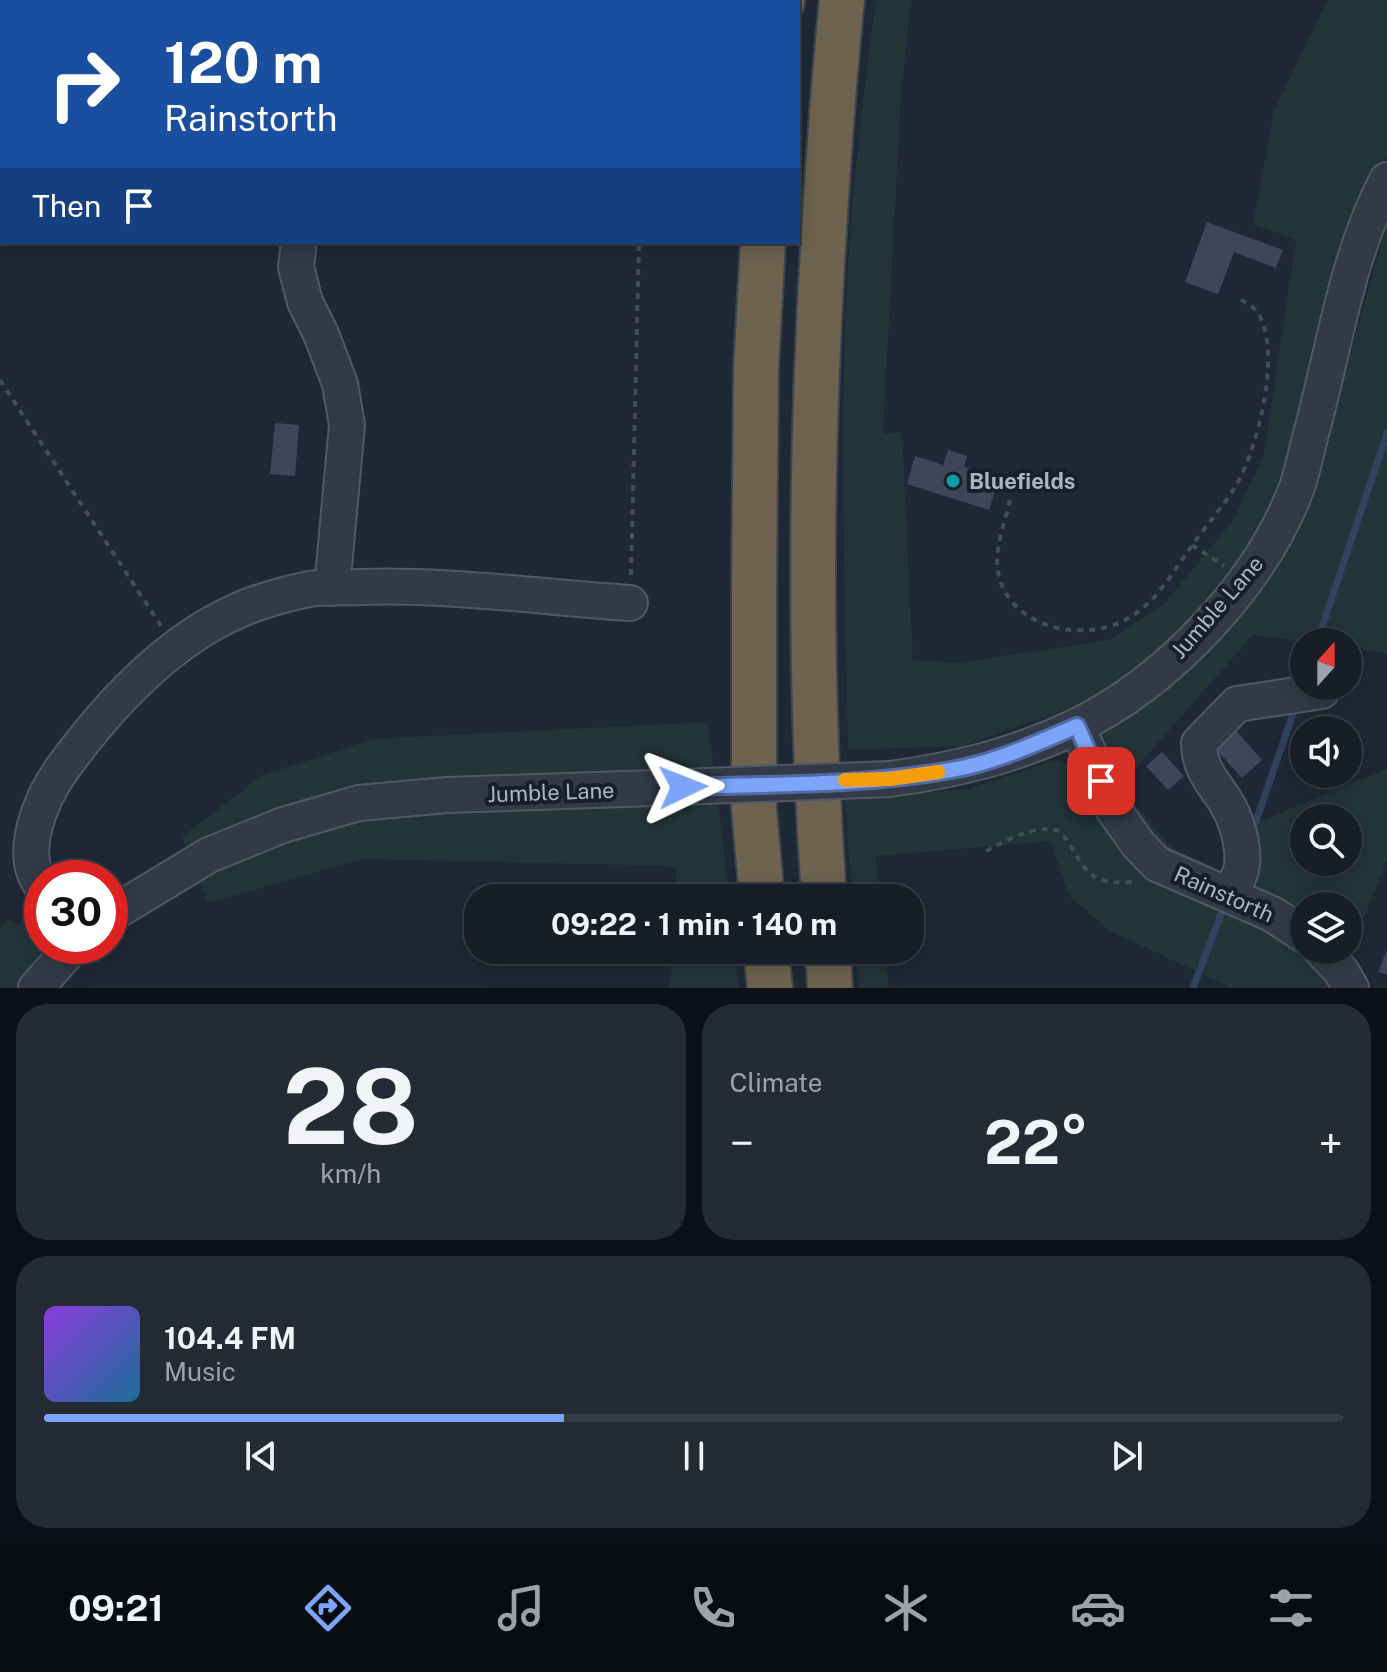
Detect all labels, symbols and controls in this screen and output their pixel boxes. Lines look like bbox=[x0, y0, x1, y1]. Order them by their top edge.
text: 120 m bbox=[164, 30, 322, 96]
icon: right bbox=[32, 32, 136, 136]
text: Rainstorth bbox=[164, 97, 338, 139]
icon: arrive bbox=[117, 184, 161, 228]
text: Then bbox=[32, 188, 101, 224]
place label: Bluefields bbox=[969, 468, 1075, 494]
marker: Bluefields bbox=[944, 472, 962, 490]
street label: Jumble Lane bbox=[1166, 551, 1268, 663]
north arrow bbox=[1290, 628, 1362, 700]
map controls bbox=[1290, 628, 1362, 964]
button: sound bbox=[1290, 716, 1362, 788]
position arrow bbox=[641, 745, 725, 829]
pin bbox=[1067, 747, 1135, 815]
icon: arrive bbox=[1079, 759, 1123, 803]
street label: Jumble Lane bbox=[487, 777, 615, 807]
button: search bbox=[1290, 804, 1362, 876]
speed limit sign: 30 bbox=[24, 860, 128, 964]
street label: Rainstorth bbox=[1170, 861, 1278, 927]
button: layers bbox=[1290, 892, 1362, 964]
text: 09:22 · 1 min · 140 m bbox=[551, 906, 837, 942]
text: 28 bbox=[283, 1045, 419, 1167]
text: Climate bbox=[730, 1067, 823, 1098]
text: 22° bbox=[984, 1107, 1089, 1178]
text: − bbox=[730, 1117, 754, 1169]
text: + bbox=[1319, 1117, 1343, 1169]
text: km/h bbox=[320, 1158, 381, 1189]
text: 104.4 FM bbox=[164, 1320, 296, 1356]
text: Music bbox=[164, 1356, 236, 1387]
icon: previous bbox=[239, 1434, 283, 1478]
icon: pause bbox=[672, 1434, 716, 1478]
icon: next bbox=[1105, 1434, 1149, 1478]
icon: directions bbox=[300, 1580, 356, 1636]
icon: music bbox=[493, 1580, 549, 1636]
icon: phone bbox=[685, 1580, 741, 1636]
icon: climate bbox=[878, 1580, 934, 1636]
icon: car bbox=[1070, 1580, 1126, 1636]
icon: filters bbox=[1263, 1580, 1319, 1636]
text: 09:21 bbox=[68, 1587, 164, 1629]

